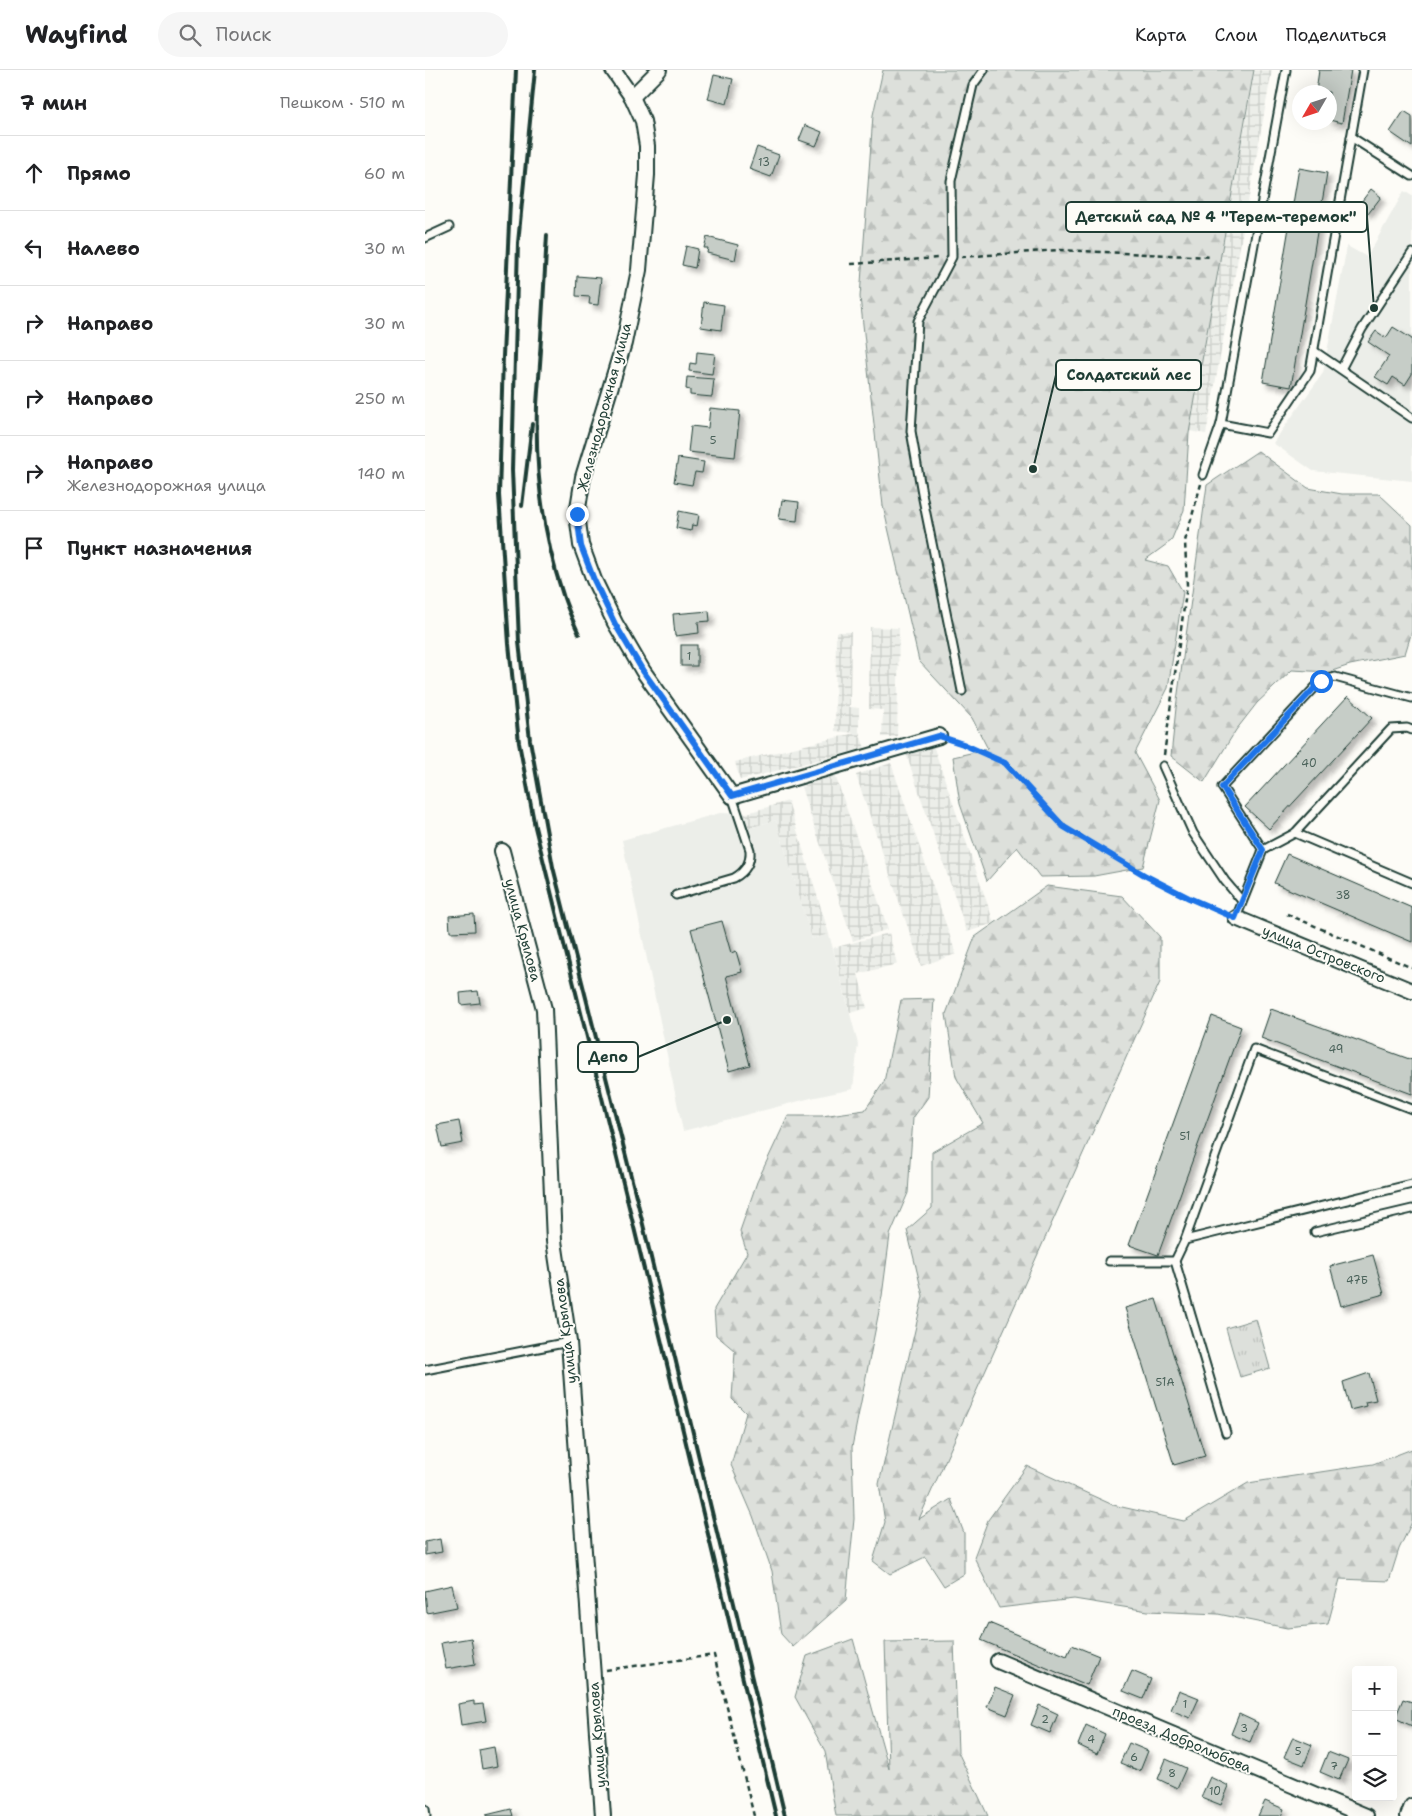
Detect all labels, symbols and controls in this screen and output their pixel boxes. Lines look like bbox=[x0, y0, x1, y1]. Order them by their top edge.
search box bbox=[158, 12, 508, 57]
text: Wayfind bbox=[25, 19, 128, 51]
icon: search bbox=[176, 21, 204, 49]
text: Поиск bbox=[216, 22, 271, 47]
text: Карта bbox=[1135, 23, 1186, 47]
text: Слои bbox=[1214, 23, 1258, 47]
text: Поделиться bbox=[1286, 23, 1387, 47]
north arrow bbox=[1292, 85, 1337, 130]
text: 7 мин bbox=[20, 89, 87, 117]
text: Пешком · 510 m bbox=[280, 92, 405, 113]
house number: 13 bbox=[758, 155, 770, 170]
icon: ahead bbox=[20, 159, 48, 187]
text: Прямо bbox=[67, 161, 131, 186]
text: 60 m bbox=[364, 163, 405, 184]
callout: Детский сад № 4 "Терем-теремок" bbox=[1066, 202, 1367, 232]
text: Детский сад № 4 "Терем-теремок" bbox=[1075, 207, 1357, 227]
icon: left bbox=[20, 234, 48, 262]
text: Налево bbox=[67, 236, 140, 261]
text: 30 m bbox=[364, 238, 405, 259]
icon: right bbox=[20, 309, 48, 337]
text: Направо bbox=[67, 311, 153, 336]
text: 30 m bbox=[364, 313, 405, 334]
street label: Железнодорожная улица bbox=[573, 320, 635, 493]
callout: Солдатский лес bbox=[1056, 360, 1201, 390]
text: Солдатский лес bbox=[1067, 365, 1191, 385]
icon: right bbox=[20, 384, 48, 412]
text: Направо bbox=[67, 386, 153, 411]
text: 250 m bbox=[354, 388, 405, 409]
house number: 5 bbox=[710, 433, 717, 448]
text: Направо bbox=[67, 450, 153, 475]
icon: right bbox=[20, 459, 48, 487]
text: 140 m bbox=[358, 463, 405, 484]
text: Железнодорожная улица bbox=[67, 475, 266, 496]
route end bbox=[566, 503, 589, 526]
icon: arrive bbox=[20, 534, 48, 562]
text: Пункт назначения bbox=[67, 536, 252, 561]
house number: 1 bbox=[687, 649, 691, 664]
route start bbox=[1310, 670, 1333, 693]
house number: 40 bbox=[1301, 756, 1317, 771]
street label: улица Крылова bbox=[501, 877, 545, 984]
house number: 38 bbox=[1335, 888, 1351, 903]
street label: улица Островского bbox=[1260, 921, 1388, 987]
callout: Депо bbox=[578, 1042, 638, 1072]
house number: 49 bbox=[1329, 1042, 1343, 1057]
text: Депо bbox=[588, 1047, 628, 1067]
house number: 51 bbox=[1180, 1129, 1190, 1144]
house number: 47Б bbox=[1346, 1273, 1368, 1288]
street label: улица Крылова bbox=[550, 1277, 580, 1385]
house number: 51А bbox=[1156, 1375, 1174, 1390]
map controls bbox=[1352, 1666, 1397, 1801]
button: + bbox=[1352, 1666, 1397, 1711]
street label: улица Крылова bbox=[584, 1681, 610, 1788]
house number: 1 bbox=[1183, 1697, 1187, 1712]
street label: проезд Добролюбова bbox=[1110, 1702, 1254, 1777]
button: − bbox=[1352, 1711, 1397, 1756]
house number: 2 bbox=[1041, 1712, 1049, 1727]
house number: 3 bbox=[1240, 1721, 1248, 1736]
house number: 4 bbox=[1087, 1732, 1095, 1747]
house number: 5 bbox=[1295, 1744, 1302, 1759]
house number: 6 bbox=[1130, 1750, 1138, 1765]
button: layers bbox=[1352, 1756, 1397, 1801]
house number: 7 bbox=[1330, 1759, 1338, 1774]
house number: 8 bbox=[1168, 1766, 1176, 1781]
house number: 10 bbox=[1209, 1784, 1221, 1799]

